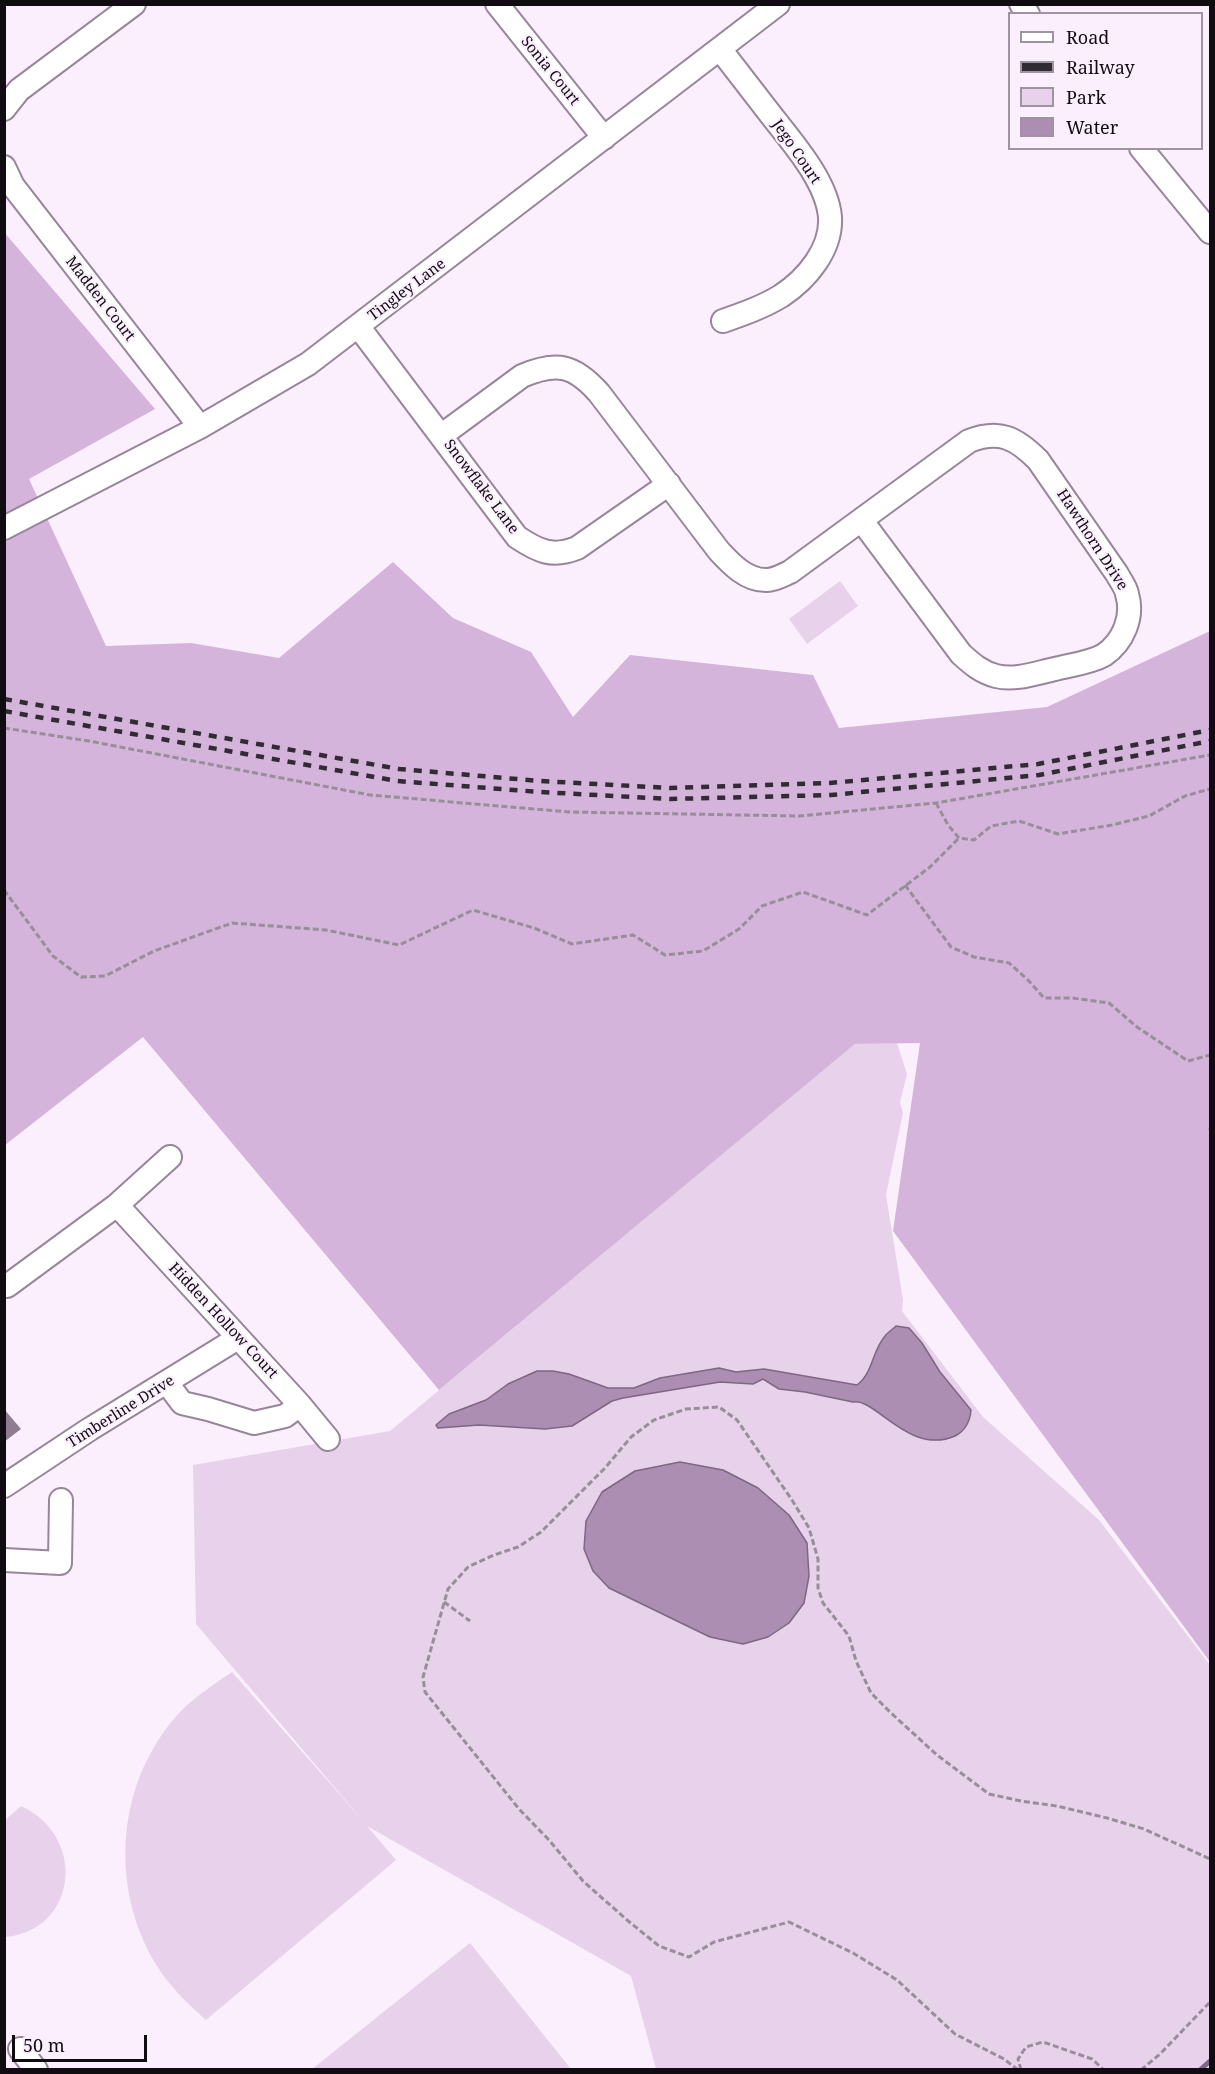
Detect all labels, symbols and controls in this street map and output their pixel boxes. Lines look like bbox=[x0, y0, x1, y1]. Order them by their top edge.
legend bbox=[1008, 12, 1203, 150]
text: Road bbox=[1066, 25, 1109, 49]
street label: Sonia Court bbox=[517, 33, 583, 109]
text: Railway bbox=[1066, 55, 1135, 79]
text: Park bbox=[1066, 85, 1106, 109]
text: Water bbox=[1066, 115, 1118, 139]
street label: Jego Court bbox=[768, 116, 824, 188]
street label: Madden Court bbox=[61, 253, 139, 345]
street label: Tingley Lane bbox=[365, 255, 449, 325]
street label: Snowflake Lane bbox=[440, 436, 522, 538]
street label: Hawthorn Drive bbox=[1053, 486, 1131, 594]
street label: Hidden Hollow Court bbox=[165, 1259, 281, 1383]
street label: Timberline Drive bbox=[64, 1372, 178, 1452]
scale bar bbox=[15, 2023, 150, 2061]
text: 50 m bbox=[23, 2033, 65, 2057]

